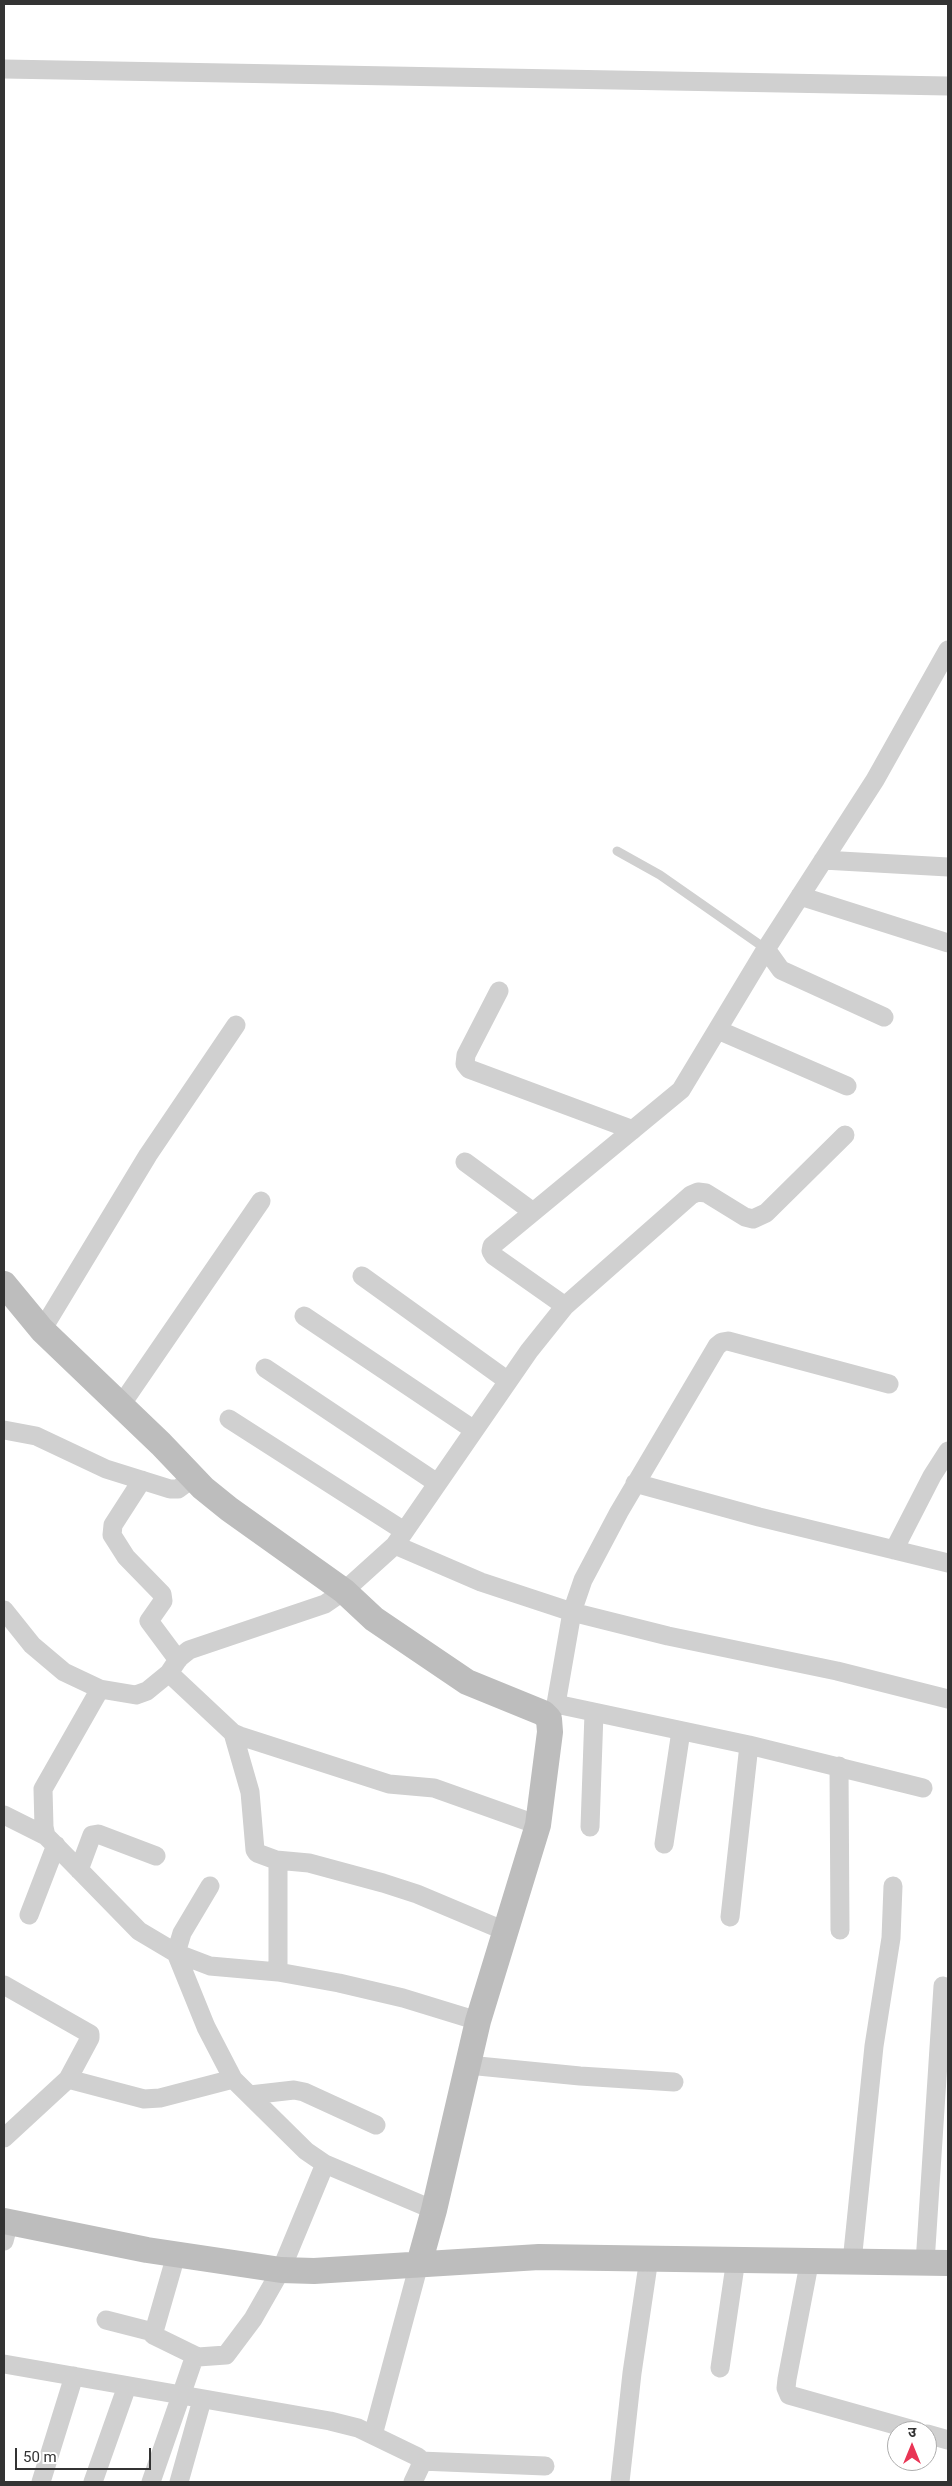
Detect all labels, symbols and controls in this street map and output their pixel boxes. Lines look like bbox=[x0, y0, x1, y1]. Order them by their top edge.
north arrow bbox=[887, 2421, 937, 2471]
text: उ bbox=[908, 2424, 916, 2440]
scale bar bbox=[18, 2438, 154, 2470]
text: 50 m bbox=[23, 2448, 57, 2466]

